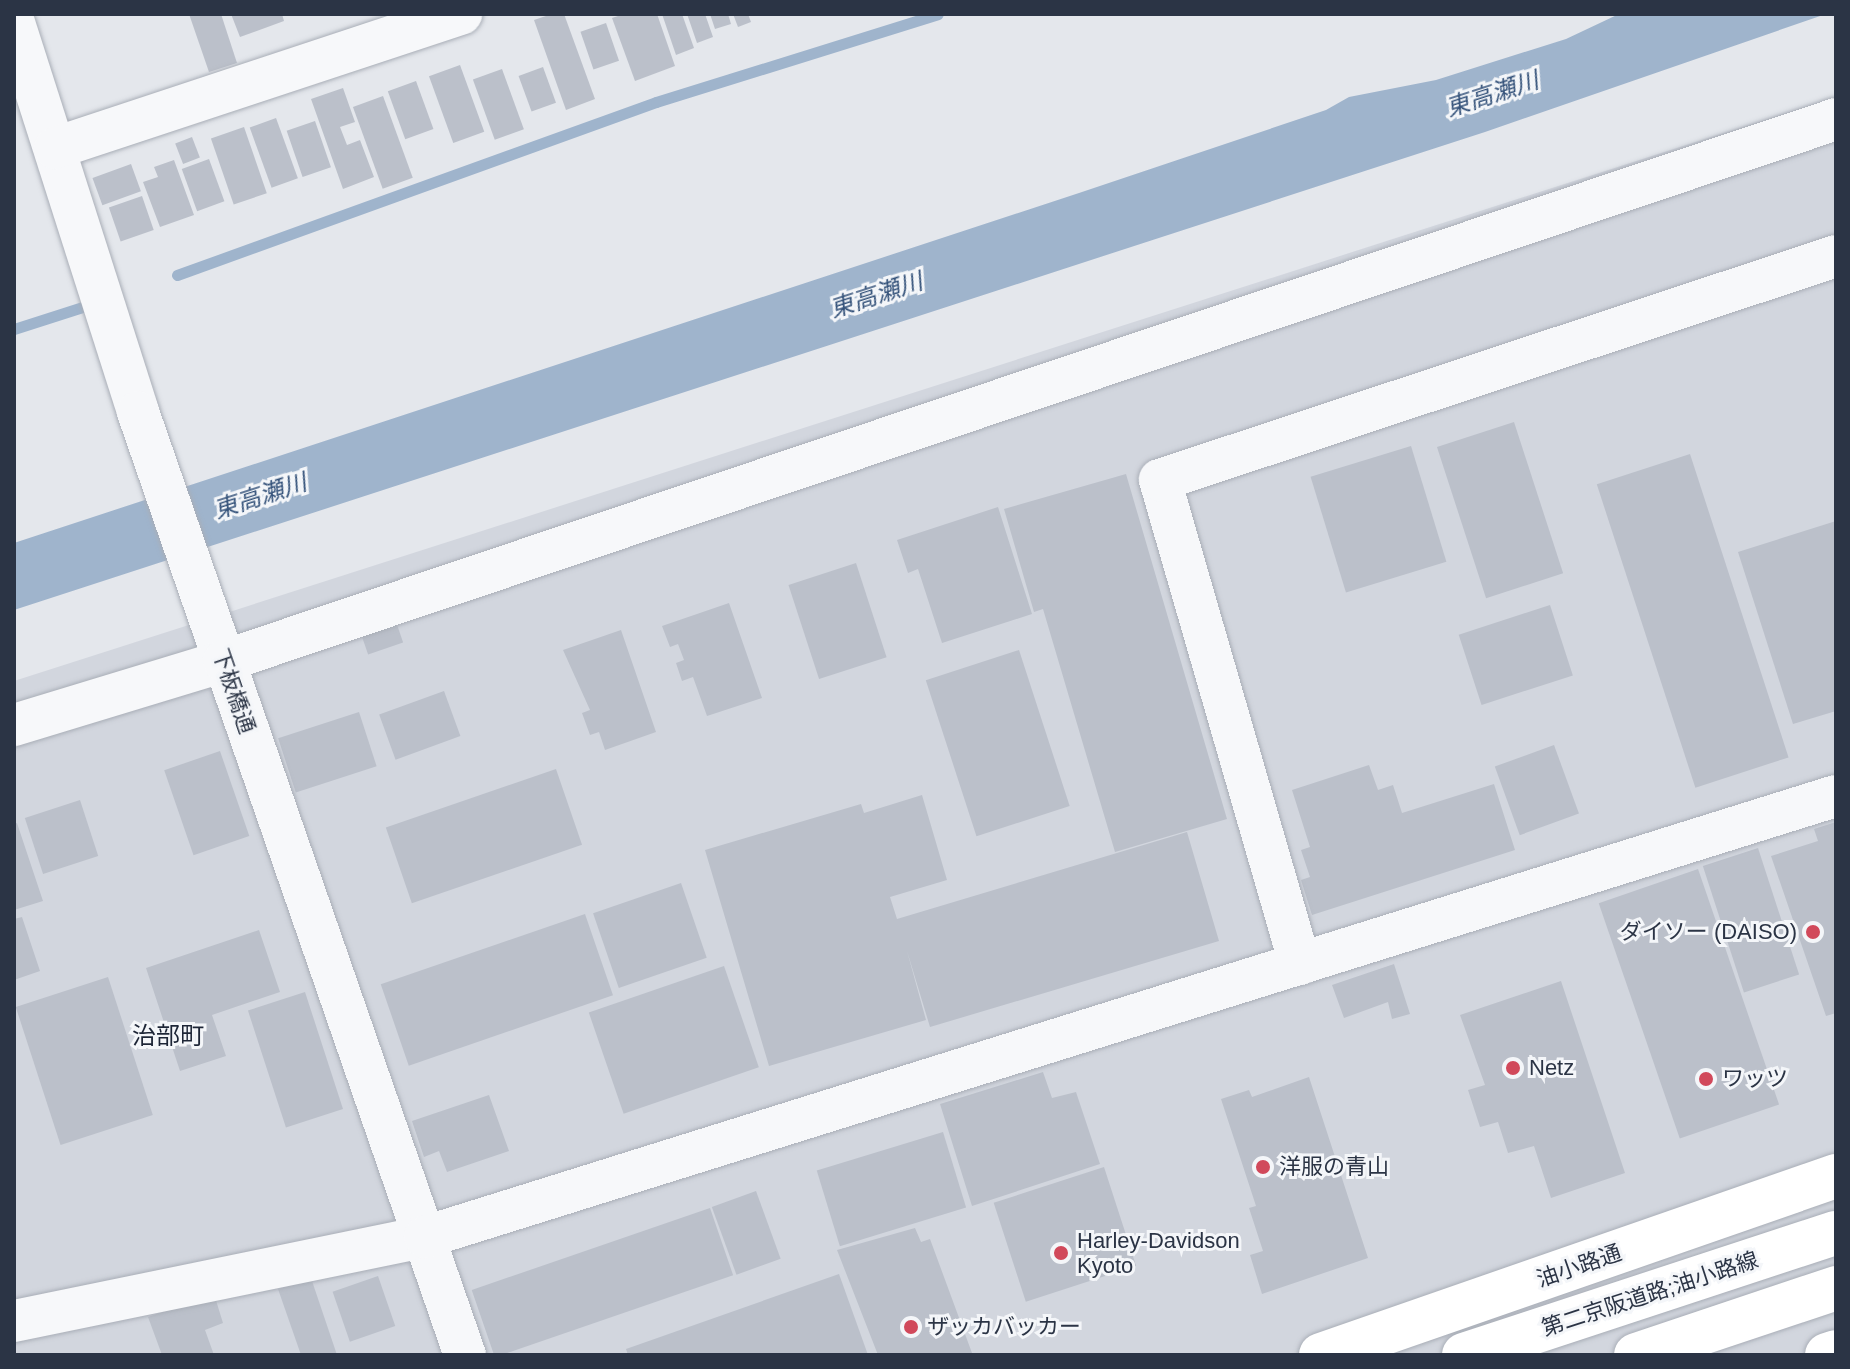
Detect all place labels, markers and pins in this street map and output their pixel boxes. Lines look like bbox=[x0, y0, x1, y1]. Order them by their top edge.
place label: ダイソー (DAISO) bbox=[1620, 919, 1797, 945]
marker: ダイソー (DAISO) bbox=[1804, 923, 1822, 941]
place label: Netz bbox=[1529, 1055, 1574, 1081]
marker: Netz bbox=[1504, 1059, 1522, 1077]
place label: ワッツ bbox=[1722, 1066, 1788, 1092]
marker: ワッツ bbox=[1697, 1070, 1715, 1088]
place label: 洋服の青山 bbox=[1279, 1154, 1389, 1180]
marker: 洋服の青山 bbox=[1254, 1158, 1272, 1176]
place label: Harley-Davidson Kyoto bbox=[1077, 1227, 1240, 1278]
marker: Harley-Davidson Kyoto bbox=[1052, 1244, 1070, 1262]
place label: ザッカバッカー bbox=[927, 1314, 1081, 1340]
marker: ザッカバッカー bbox=[902, 1318, 920, 1336]

